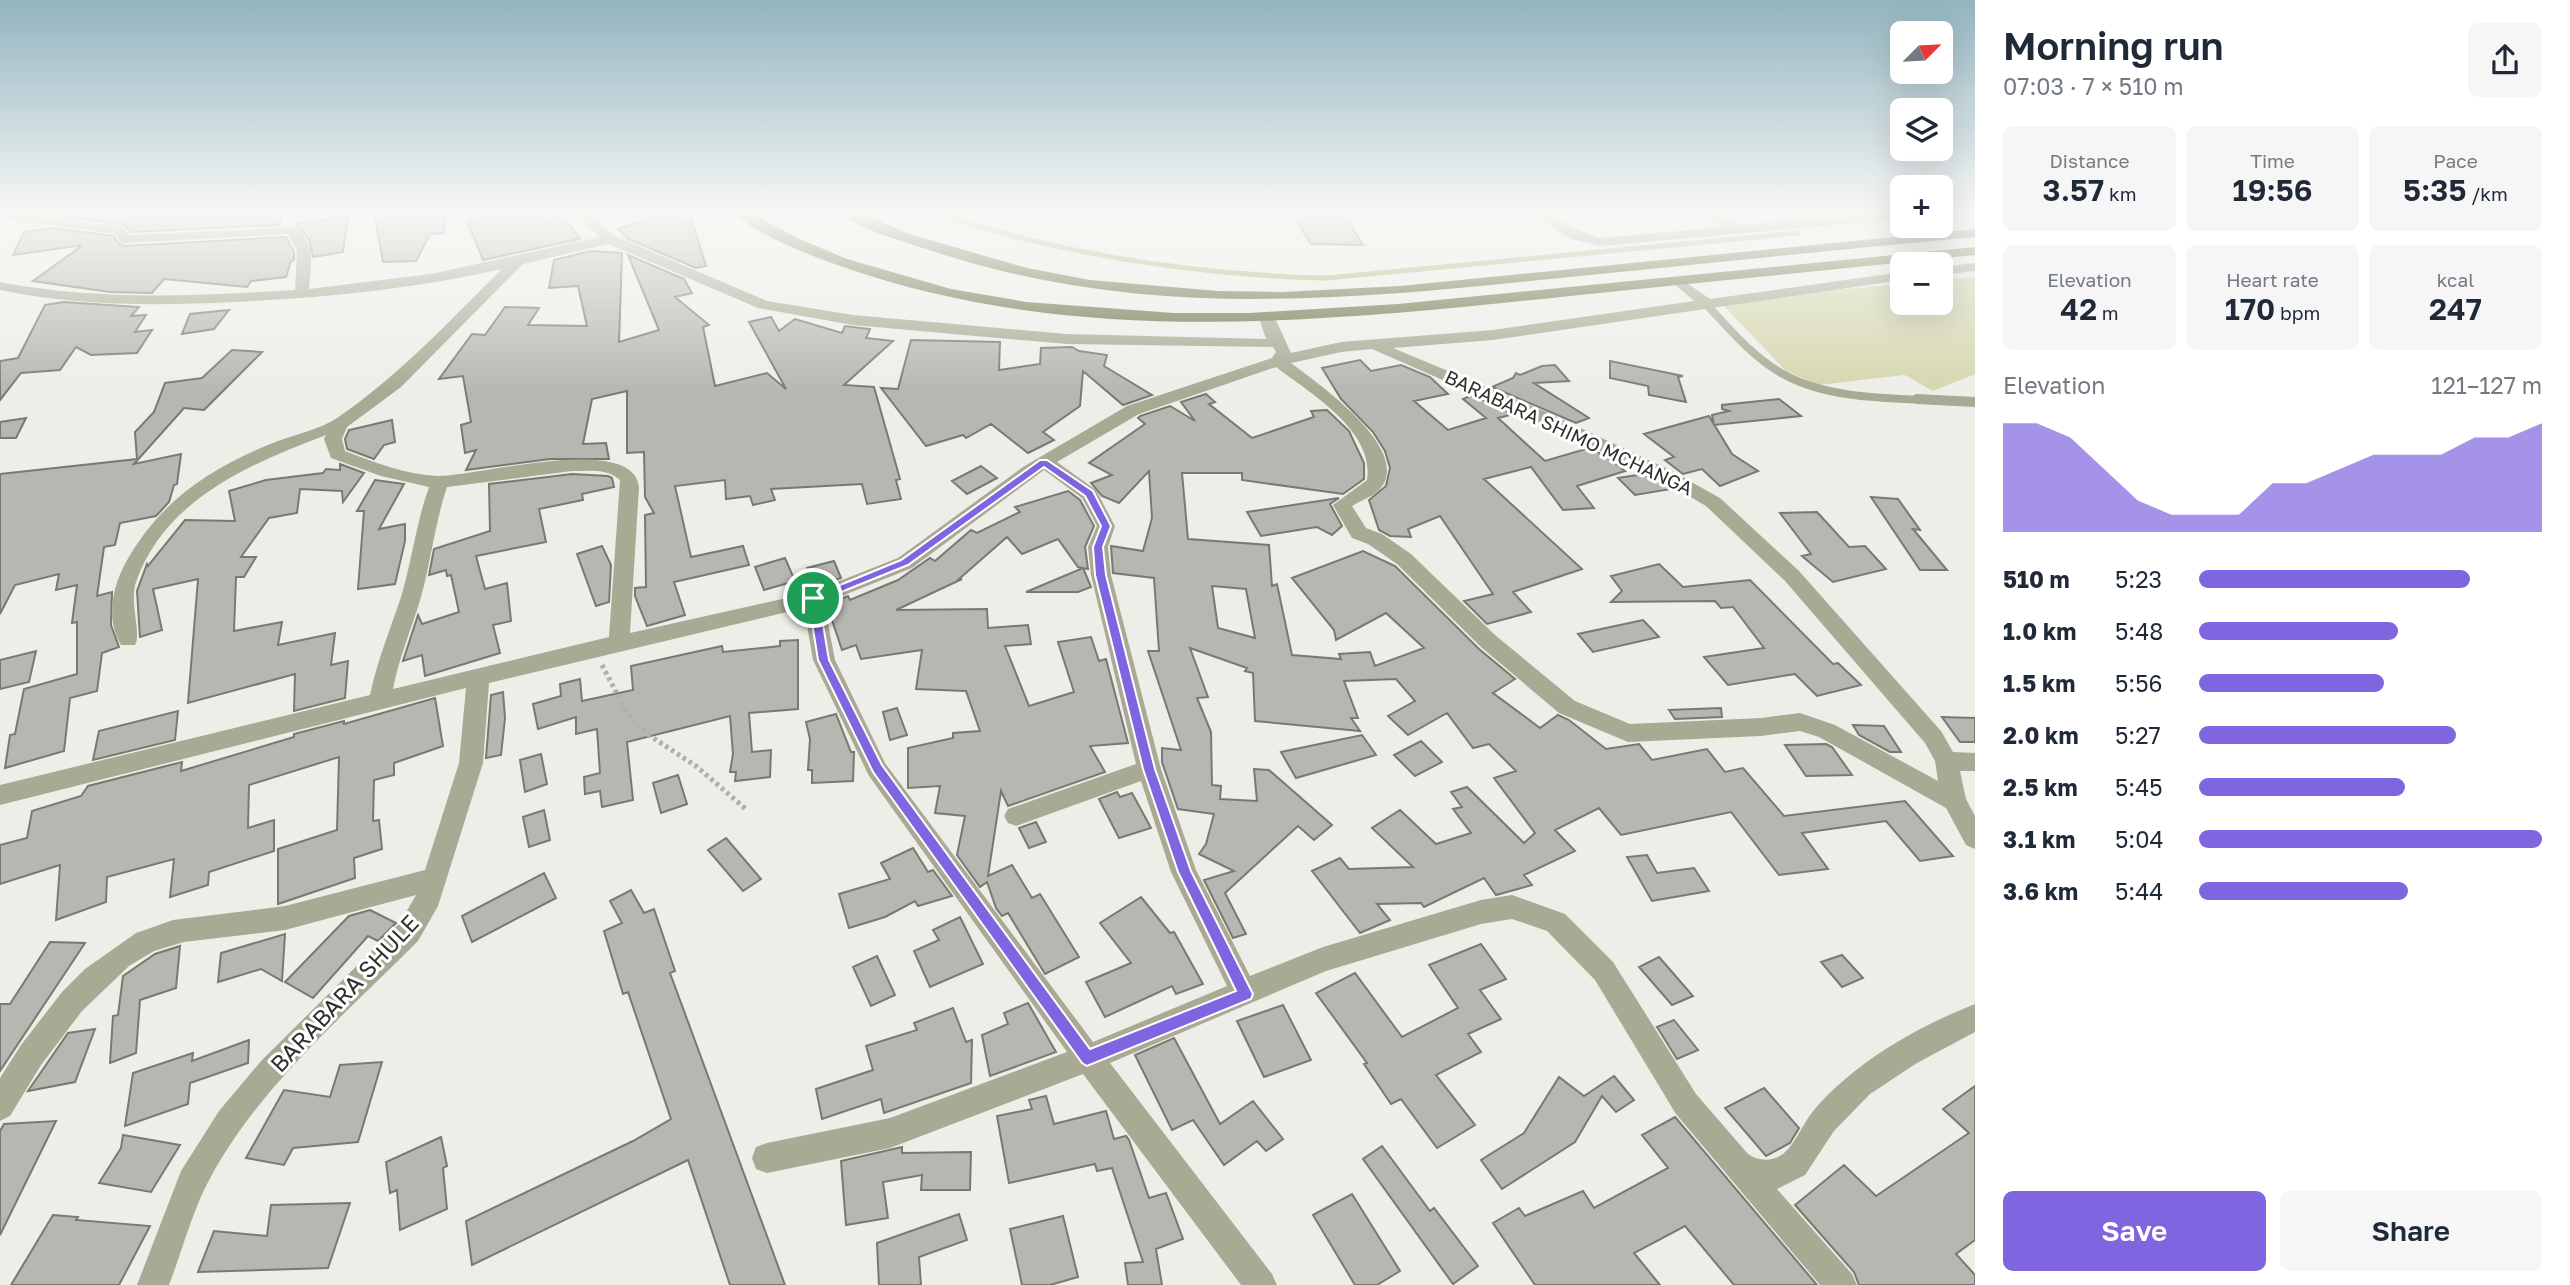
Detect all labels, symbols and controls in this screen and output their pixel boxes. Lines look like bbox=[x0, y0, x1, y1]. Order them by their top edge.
north arrow bbox=[1890, 21, 1953, 84]
map controls bbox=[1890, 21, 1953, 315]
text: Morning run bbox=[2003, 23, 2224, 68]
button: share bbox=[2468, 23, 2542, 97]
text: 07:03 · 7 × 510 m bbox=[2003, 72, 2184, 100]
button: layers bbox=[1890, 98, 1953, 161]
text: Distance bbox=[2050, 149, 2129, 172]
text: Time bbox=[2250, 149, 2295, 172]
text: Pace bbox=[2433, 149, 2478, 172]
text: 3.57 bbox=[2043, 172, 2104, 208]
text: 19:56 bbox=[2233, 172, 2312, 208]
text: 5:35 bbox=[2403, 172, 2466, 208]
button: + bbox=[1890, 175, 1953, 238]
text: km bbox=[2104, 182, 2136, 205]
text: /km bbox=[2466, 182, 2508, 205]
button: − bbox=[1890, 252, 1953, 315]
text: Elevation bbox=[2047, 268, 2132, 291]
text: Heart rate bbox=[2226, 268, 2319, 291]
text: kcal bbox=[2437, 268, 2474, 291]
text: 42 bbox=[2060, 291, 2097, 327]
text: 170 bbox=[2225, 291, 2275, 327]
text: 247 bbox=[2429, 291, 2482, 327]
text: m bbox=[2097, 301, 2119, 324]
text: bpm bbox=[2275, 301, 2320, 324]
street label: BARABARA SHIMO MCHANGA bbox=[1442, 364, 1697, 500]
text: Elevation bbox=[2003, 371, 2105, 399]
text: 121–127 m bbox=[2431, 371, 2542, 399]
text: 510 m bbox=[2003, 565, 2070, 593]
text: 5:23 bbox=[2115, 565, 2162, 593]
pin bbox=[783, 568, 843, 628]
icon: arrive bbox=[794, 579, 832, 617]
text: 1.0 km bbox=[2003, 617, 2076, 645]
text: 5:48 bbox=[2115, 617, 2163, 645]
text: 1.5 km bbox=[2003, 669, 2075, 697]
text: 5:56 bbox=[2115, 669, 2163, 697]
text: 2.0 km bbox=[2003, 721, 2079, 749]
text: 5:27 bbox=[2115, 721, 2161, 749]
text: 2.5 km bbox=[2003, 773, 2078, 801]
text: 5:45 bbox=[2115, 773, 2163, 801]
text: 3.1 km bbox=[2003, 825, 2075, 853]
text: 5:04 bbox=[2115, 825, 2164, 853]
text: 3.6 km bbox=[2003, 877, 2078, 905]
text: 5:44 bbox=[2115, 877, 2163, 905]
street label: BARABARA SHULE bbox=[264, 909, 424, 1077]
button: Save bbox=[2003, 1191, 2266, 1271]
button: Share bbox=[2280, 1191, 2542, 1271]

